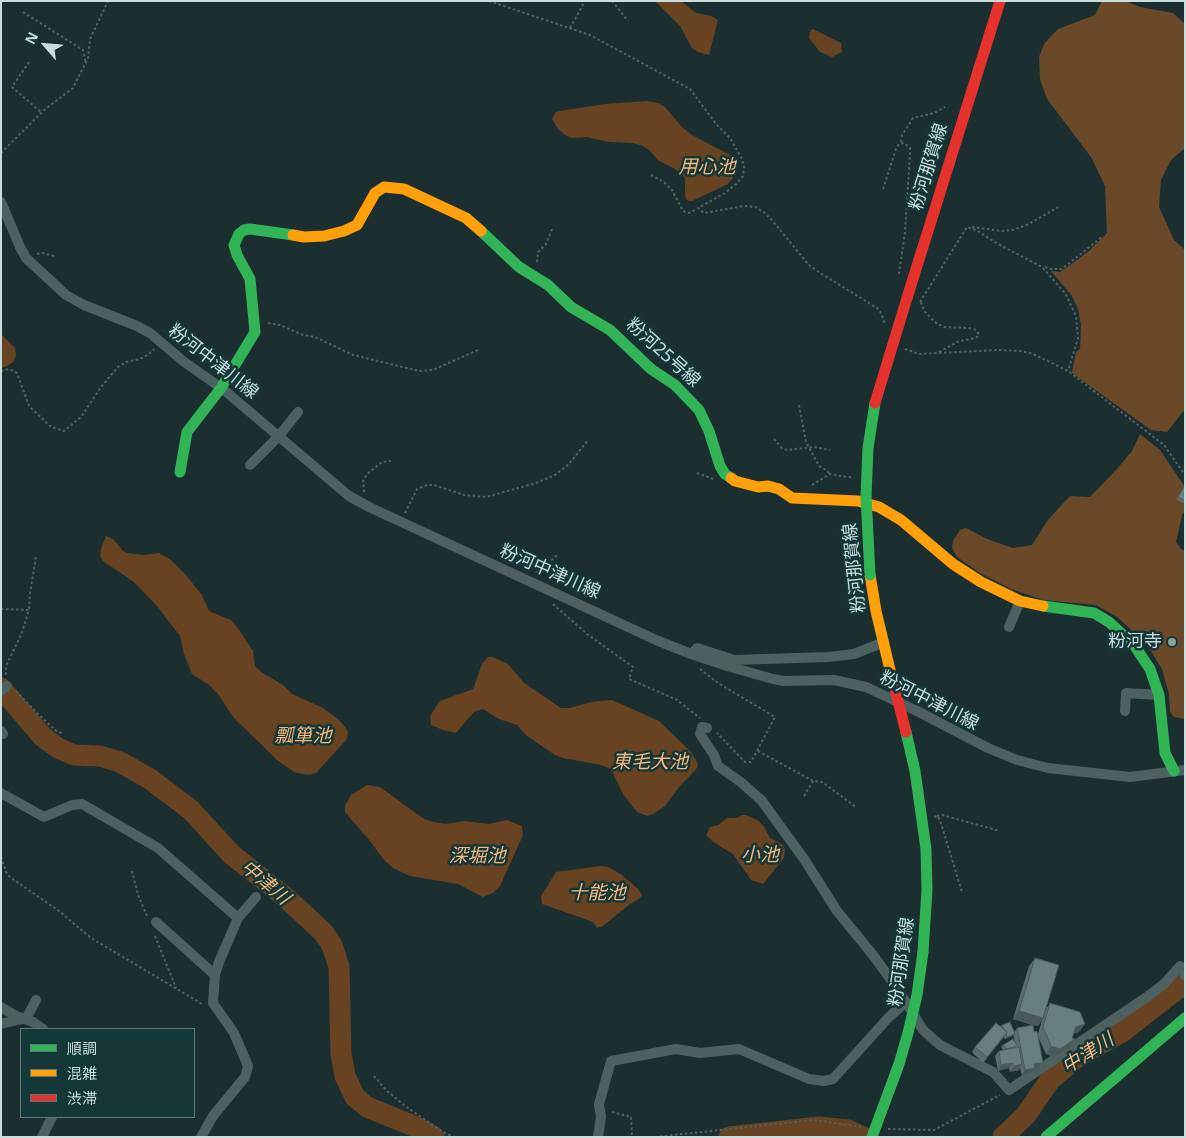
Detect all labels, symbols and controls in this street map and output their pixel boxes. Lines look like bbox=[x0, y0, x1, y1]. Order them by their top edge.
north arrow bbox=[20, 20, 70, 70]
text: N bbox=[20, 29, 42, 47]
street label: 粉河那賀線 bbox=[906, 121, 952, 213]
water label: 用心池 bbox=[679, 157, 735, 179]
street label: 粉河25号線 bbox=[621, 314, 705, 392]
street label: 粉河中津川線 bbox=[164, 320, 262, 404]
street label: 粉河那賀線 bbox=[840, 522, 870, 614]
street label: 粉河中津川線 bbox=[496, 540, 604, 604]
place label: 粉河寺 bbox=[1108, 631, 1162, 653]
marker: 粉河寺 bbox=[1166, 636, 1178, 648]
street label: 粉河中津川線 bbox=[876, 667, 982, 735]
water label: 瓢箪池 bbox=[275, 726, 331, 748]
water label: 東毛大池 bbox=[612, 752, 688, 774]
water label: 小池 bbox=[741, 845, 779, 867]
water label: 深堀池 bbox=[449, 846, 505, 868]
water label: 中津川 bbox=[236, 856, 294, 910]
water label: 十能池 bbox=[569, 883, 625, 905]
street label: 粉河那賀線 bbox=[885, 916, 919, 1008]
legend bbox=[20, 1028, 195, 1118]
water label: 中津川 bbox=[1058, 1029, 1118, 1079]
text: 順調 bbox=[67, 1038, 97, 1058]
text: 混雑 bbox=[67, 1063, 97, 1083]
text: 渋滞 bbox=[67, 1088, 97, 1108]

